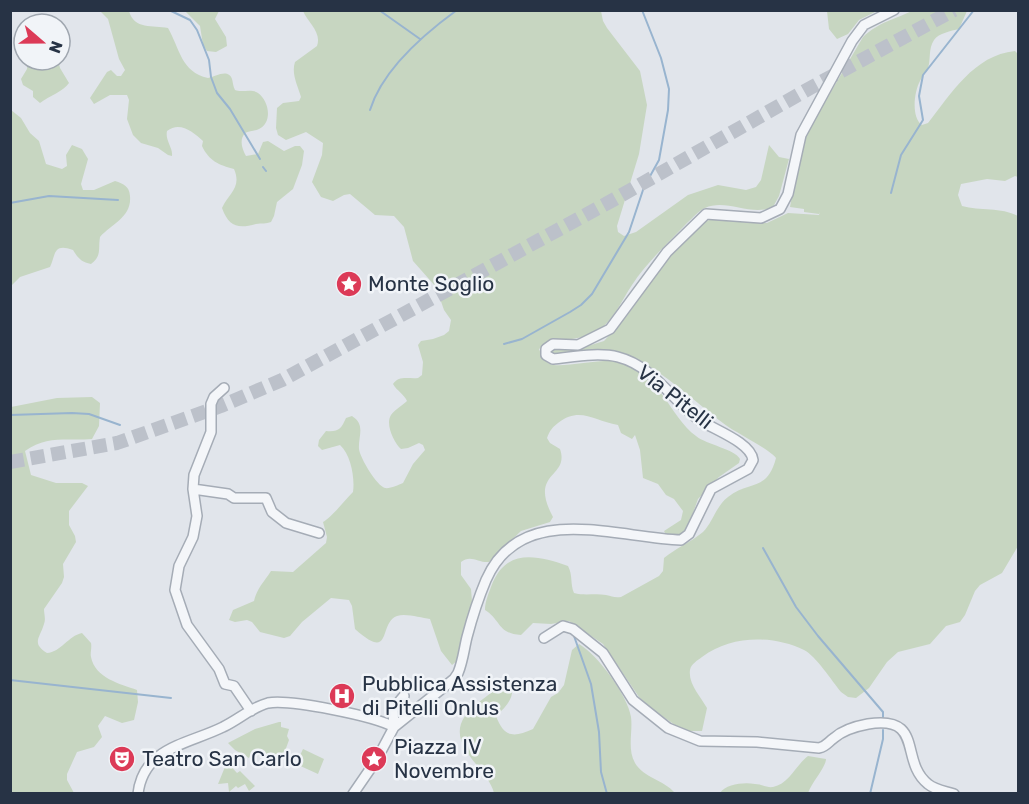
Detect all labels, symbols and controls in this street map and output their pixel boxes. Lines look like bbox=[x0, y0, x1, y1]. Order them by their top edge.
north arrow bbox=[12, 12, 72, 72]
text: N bbox=[45, 38, 67, 56]
place icon: Monte Soglio bbox=[334, 269, 364, 299]
place label: Monte Soglio bbox=[368, 271, 494, 296]
street label: Via Pitelli bbox=[632, 359, 718, 434]
place label: Pubblica Assistenza di Pitelli Onlus bbox=[362, 671, 557, 720]
hospital icon: Pubblica Assistenza di Pitelli Onlus bbox=[327, 681, 357, 711]
place label: Piazza IV Novembre bbox=[394, 734, 494, 783]
theatre icon: Teatro San Carlo bbox=[107, 744, 137, 774]
place icon: Piazza IV Novembre bbox=[359, 744, 389, 774]
place label: Teatro San Carlo bbox=[142, 746, 302, 771]

